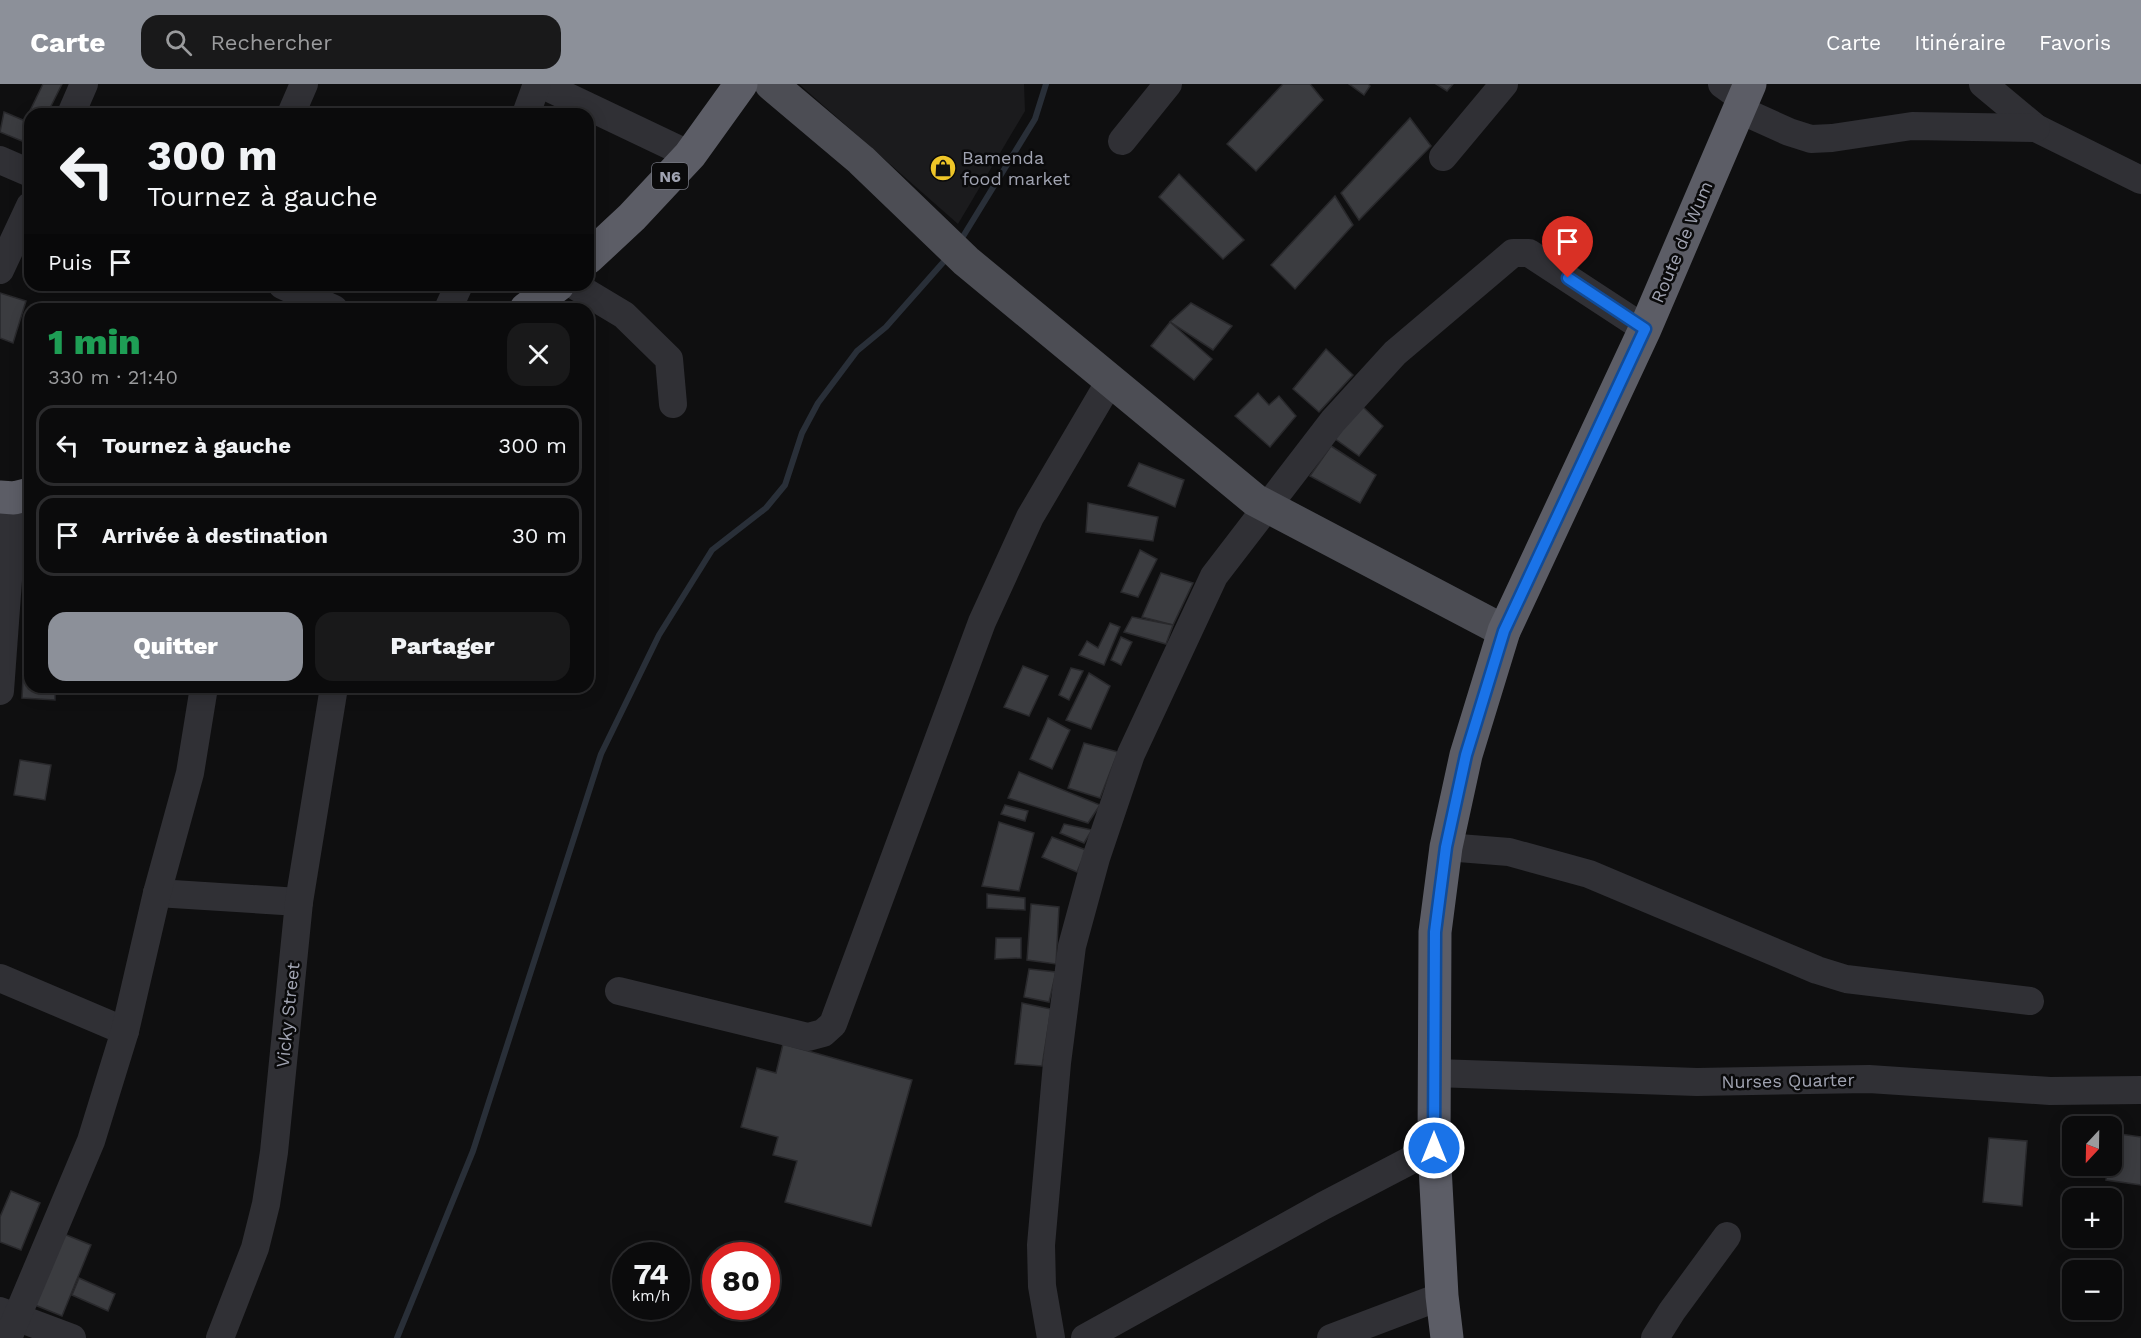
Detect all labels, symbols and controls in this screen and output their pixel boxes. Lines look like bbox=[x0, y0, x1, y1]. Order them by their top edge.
search box bbox=[141, 15, 561, 69]
text: Carte bbox=[30, 26, 105, 59]
icon: search bbox=[162, 26, 195, 59]
text: Rechercher bbox=[210, 30, 332, 55]
text: Carte bbox=[1826, 30, 1881, 55]
text: Itinéraire bbox=[1914, 30, 2006, 55]
text: Favoris bbox=[2039, 30, 2111, 55]
text: 300 m bbox=[147, 131, 278, 180]
icon: left bbox=[48, 132, 126, 210]
place label: Bamenda food market bbox=[962, 147, 1071, 189]
shop icon: Bamenda food market bbox=[928, 153, 958, 183]
road number: N6 bbox=[652, 163, 688, 189]
street label: Route de Wum bbox=[1646, 178, 1717, 306]
text: Tournez à gauche bbox=[147, 181, 378, 213]
pin bbox=[1542, 216, 1593, 278]
icon: arrive bbox=[1551, 225, 1584, 258]
icon: arrive bbox=[104, 246, 137, 279]
text: Puis bbox=[48, 250, 92, 275]
text: 1 min bbox=[48, 321, 141, 363]
button: close bbox=[507, 323, 570, 386]
text: 330 m · 21:40 bbox=[48, 365, 178, 389]
icon: left bbox=[51, 429, 84, 462]
text: Tournez à gauche bbox=[102, 433, 291, 458]
text: 300 m bbox=[498, 433, 567, 458]
icon: arrive bbox=[51, 519, 84, 552]
text: Arrivée à destination bbox=[102, 523, 328, 548]
text: 30 m bbox=[512, 523, 567, 548]
button: Quitter bbox=[48, 612, 303, 681]
button: Partager bbox=[315, 612, 570, 681]
street label: Vicky Street bbox=[272, 961, 304, 1069]
street label: Nurses Quarter bbox=[1721, 1069, 1855, 1092]
position arrow bbox=[1402, 1116, 1466, 1180]
north arrow bbox=[2062, 1116, 2122, 1176]
map controls bbox=[2062, 1116, 2122, 1320]
button: + bbox=[2062, 1188, 2122, 1248]
speed limit sign: 80 bbox=[702, 1242, 780, 1320]
text: 74 bbox=[633, 1256, 669, 1291]
button: − bbox=[2062, 1260, 2122, 1320]
text: km/h bbox=[632, 1287, 670, 1305]

